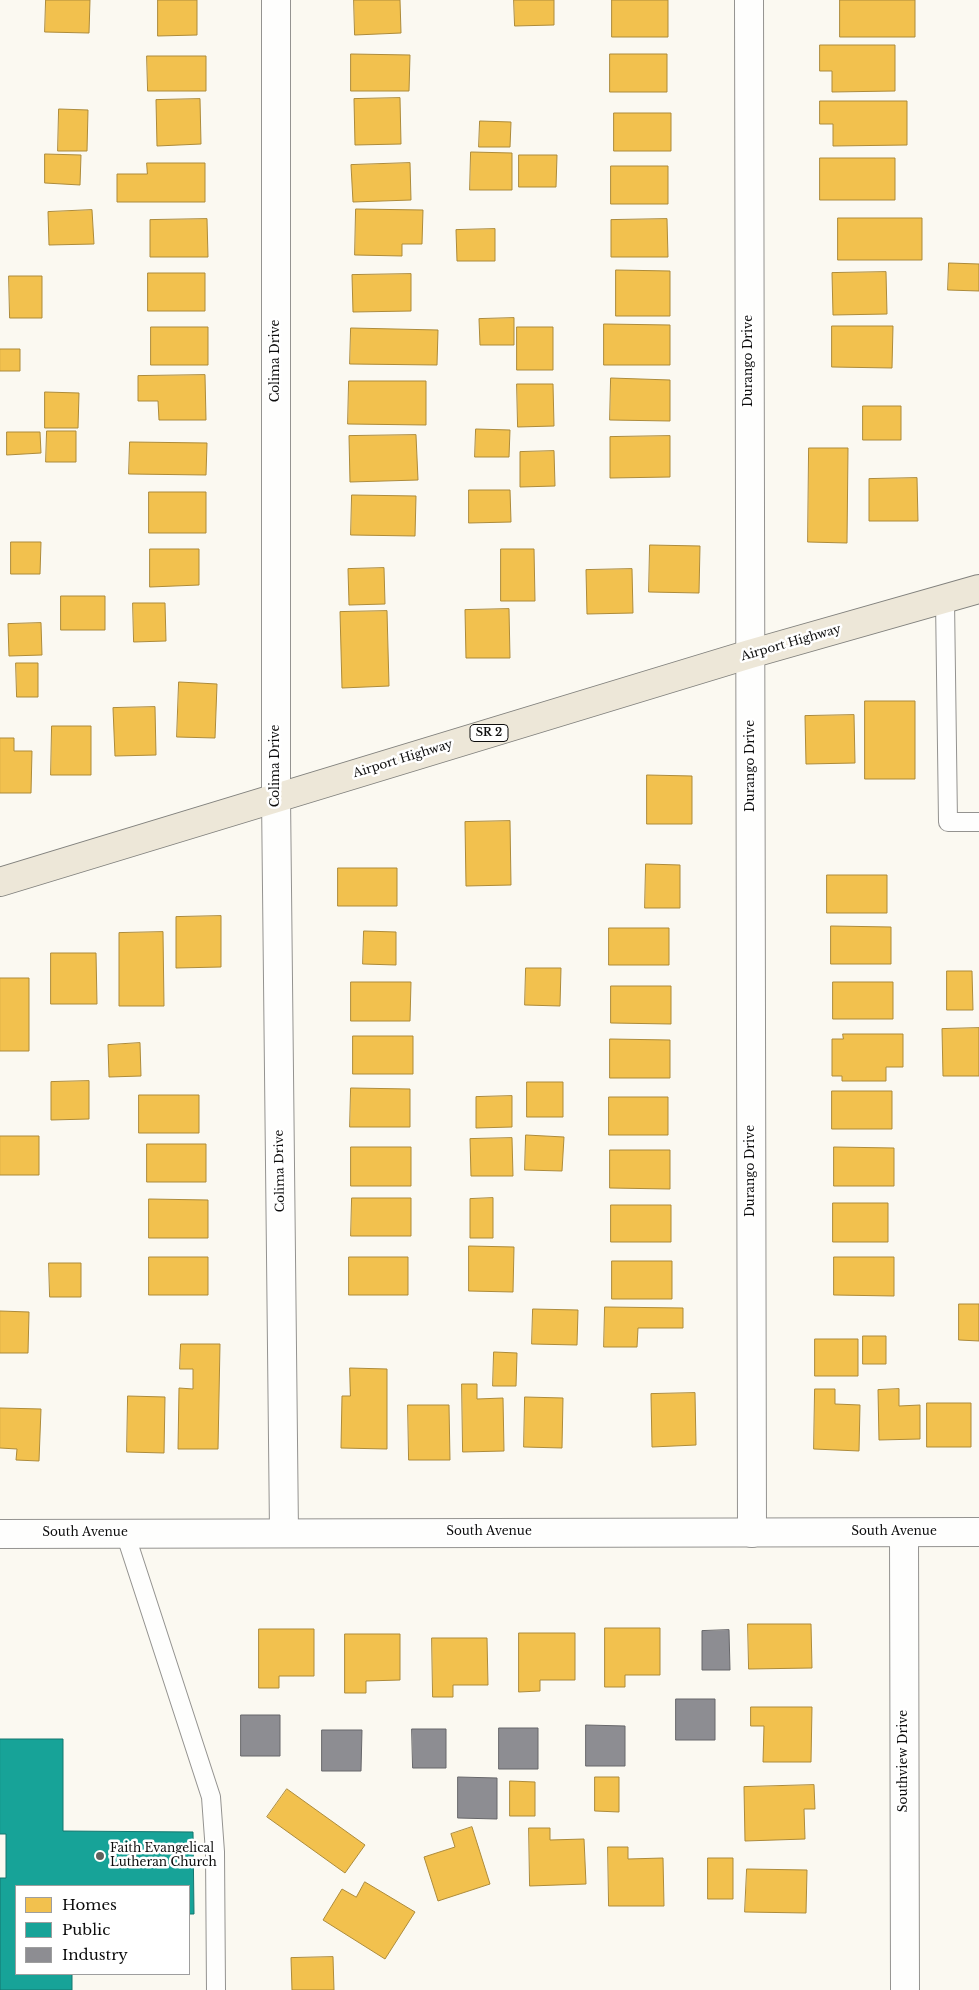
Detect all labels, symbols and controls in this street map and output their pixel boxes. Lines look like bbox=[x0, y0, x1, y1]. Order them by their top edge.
street label: Durango Drive bbox=[742, 315, 756, 407]
street label: Colima Drive bbox=[269, 320, 283, 402]
street label: Airport Highway bbox=[739, 622, 843, 664]
street label: Durango Drive bbox=[744, 720, 758, 812]
road number: SR 2 bbox=[470, 724, 508, 741]
street label: Colima Drive bbox=[269, 725, 283, 807]
street label: Airport Highway bbox=[351, 737, 455, 781]
street label: Durango Drive bbox=[744, 1125, 758, 1217]
street label: Colima Drive bbox=[272, 1130, 288, 1212]
street label: South Avenue bbox=[446, 1525, 532, 1539]
street label: South Avenue bbox=[851, 1525, 937, 1539]
street label: South Avenue bbox=[42, 1526, 128, 1540]
street label: Southview Drive bbox=[897, 1710, 911, 1812]
place label: Faith Evangelical Lutheran Church bbox=[110, 1842, 217, 1870]
marker: Faith Evangelical Lutheran Church bbox=[94, 1850, 106, 1862]
legend bbox=[15, 1885, 190, 1975]
text: Homes bbox=[62, 1895, 117, 1914]
text: Public bbox=[62, 1920, 110, 1939]
text: Industry bbox=[62, 1945, 128, 1964]

